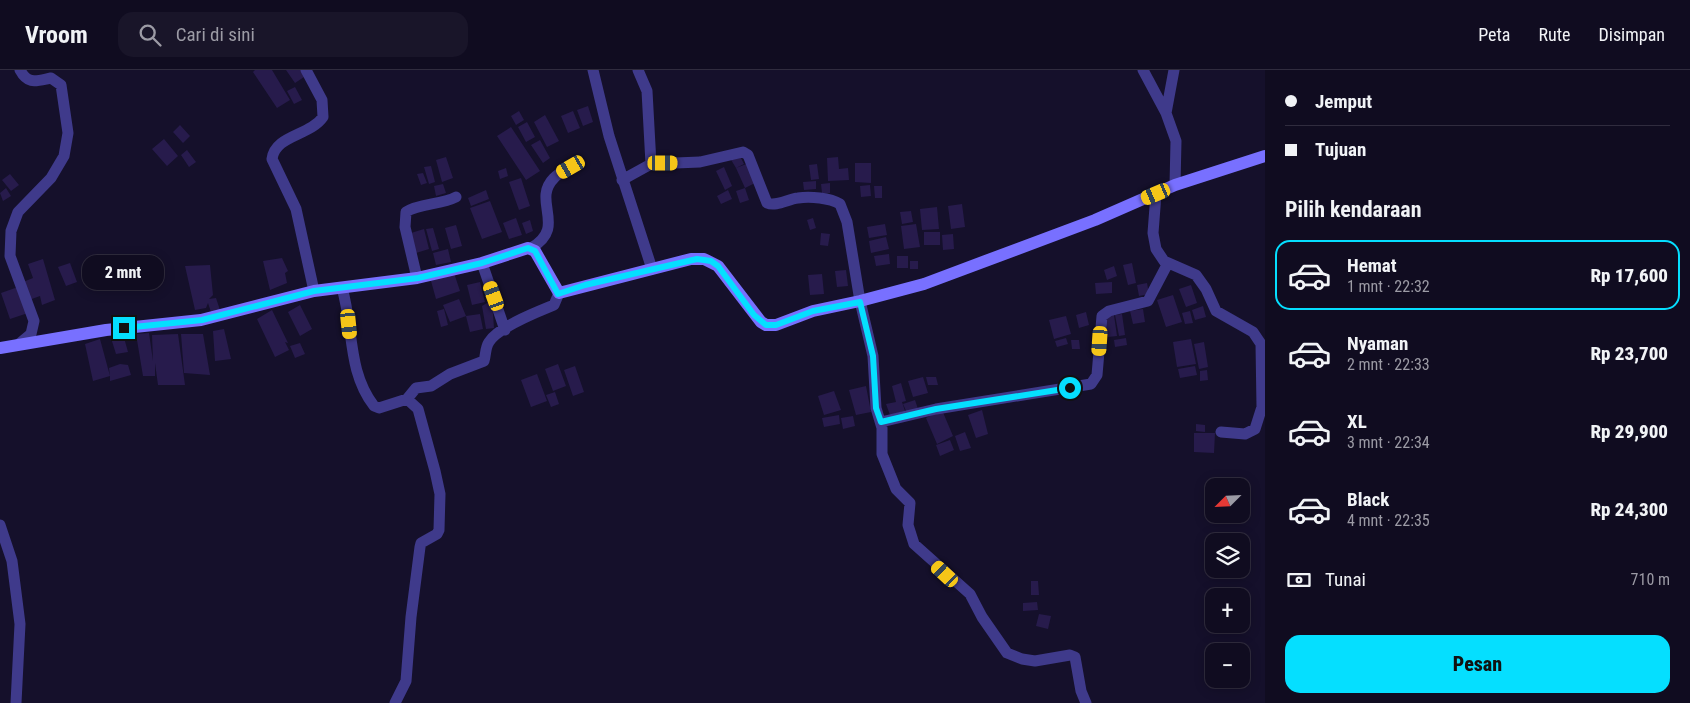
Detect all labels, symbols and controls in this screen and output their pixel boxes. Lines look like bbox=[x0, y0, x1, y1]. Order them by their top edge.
search box bbox=[118, 12, 468, 57]
text: Vroom bbox=[25, 21, 88, 49]
icon: search bbox=[136, 21, 164, 49]
text: Cari di sini bbox=[176, 23, 255, 46]
text: Peta bbox=[1478, 24, 1510, 45]
text: Rute bbox=[1538, 24, 1570, 45]
text: Disimpan bbox=[1598, 24, 1665, 45]
text: Jemput bbox=[1315, 90, 1372, 113]
text: Tujuan bbox=[1315, 138, 1366, 161]
car bbox=[554, 153, 587, 181]
car bbox=[648, 156, 678, 171]
car bbox=[1139, 181, 1172, 207]
text: Pilih kendaraan bbox=[1285, 197, 1421, 222]
icon: car bbox=[1287, 253, 1332, 298]
text: Hemat bbox=[1347, 254, 1397, 277]
callout: 2 mnt bbox=[83, 256, 165, 290]
text: 2 mnt bbox=[105, 263, 141, 282]
text: Rp 17,600 bbox=[1590, 264, 1668, 287]
text: 1 mnt · 22:32 bbox=[1347, 277, 1430, 296]
car bbox=[481, 279, 506, 313]
car bbox=[339, 308, 358, 340]
route end bbox=[113, 317, 135, 339]
car bbox=[1091, 326, 1108, 356]
icon: car bbox=[1287, 331, 1332, 376]
text: Nyaman bbox=[1347, 332, 1408, 355]
text: Rp 23,700 bbox=[1590, 342, 1668, 365]
text: 2 mnt · 22:33 bbox=[1347, 355, 1430, 374]
route start bbox=[1059, 377, 1081, 399]
icon: car bbox=[1287, 409, 1332, 454]
text: XL bbox=[1347, 410, 1367, 433]
text: Rp 29,900 bbox=[1590, 420, 1668, 443]
text: 3 mnt · 22:34 bbox=[1347, 433, 1430, 452]
north arrow bbox=[1205, 478, 1250, 522]
map controls bbox=[1205, 478, 1250, 688]
icon: car bbox=[1287, 487, 1332, 532]
text: Black bbox=[1347, 488, 1389, 511]
text: Rp 24,300 bbox=[1590, 498, 1668, 521]
text: 4 mnt · 22:35 bbox=[1347, 511, 1430, 530]
button: layers bbox=[1205, 533, 1250, 578]
car bbox=[928, 558, 961, 590]
icon: cash bbox=[1285, 566, 1313, 594]
text: Tunai bbox=[1325, 568, 1366, 591]
text: 710 m bbox=[1631, 570, 1670, 589]
button: + bbox=[1205, 588, 1250, 633]
button: Pesan bbox=[1285, 635, 1670, 693]
button: − bbox=[1205, 643, 1250, 688]

